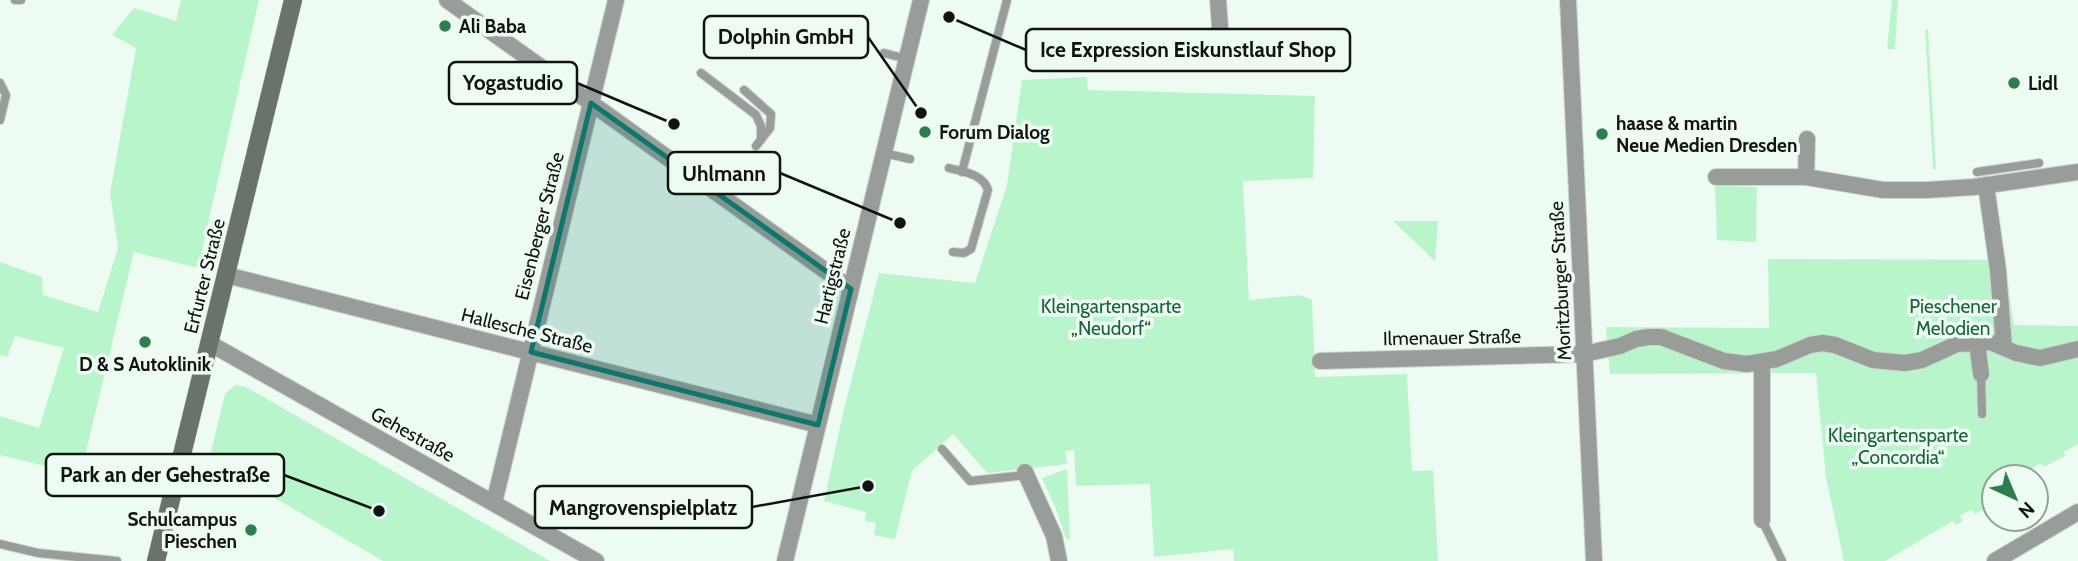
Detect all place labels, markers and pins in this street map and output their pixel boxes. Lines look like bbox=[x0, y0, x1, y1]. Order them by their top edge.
place label: Ali Baba bbox=[459, 15, 527, 38]
callout: Dolphin GmbH bbox=[704, 16, 868, 58]
marker: Ali Baba bbox=[437, 18, 453, 34]
callout: Ice Expression Eiskunstlauf Shop bbox=[1026, 29, 1350, 71]
callout: Yogastudio bbox=[449, 62, 577, 104]
place label: Lidl bbox=[2028, 72, 2058, 95]
marker: Lidl bbox=[2006, 75, 2022, 91]
place label: haase & martin Neue Medien Dresden bbox=[1616, 112, 1797, 157]
place label: Forum Dialog bbox=[939, 121, 1050, 144]
marker: Forum Dialog bbox=[917, 124, 933, 140]
marker: haase & martin Neue Medien Dresden bbox=[1594, 126, 1610, 142]
callout: Uhlmann bbox=[668, 152, 780, 194]
marker: D & S Autoklinik bbox=[137, 334, 153, 350]
place label: D & S Autoklinik bbox=[79, 353, 212, 376]
callout: Park an der Gehestraße bbox=[46, 454, 284, 496]
callout: Mangrovenspielplatz bbox=[535, 486, 752, 528]
place label: Schulcampus Pieschen bbox=[128, 508, 237, 553]
marker: Schulcampus Pieschen bbox=[243, 522, 259, 538]

